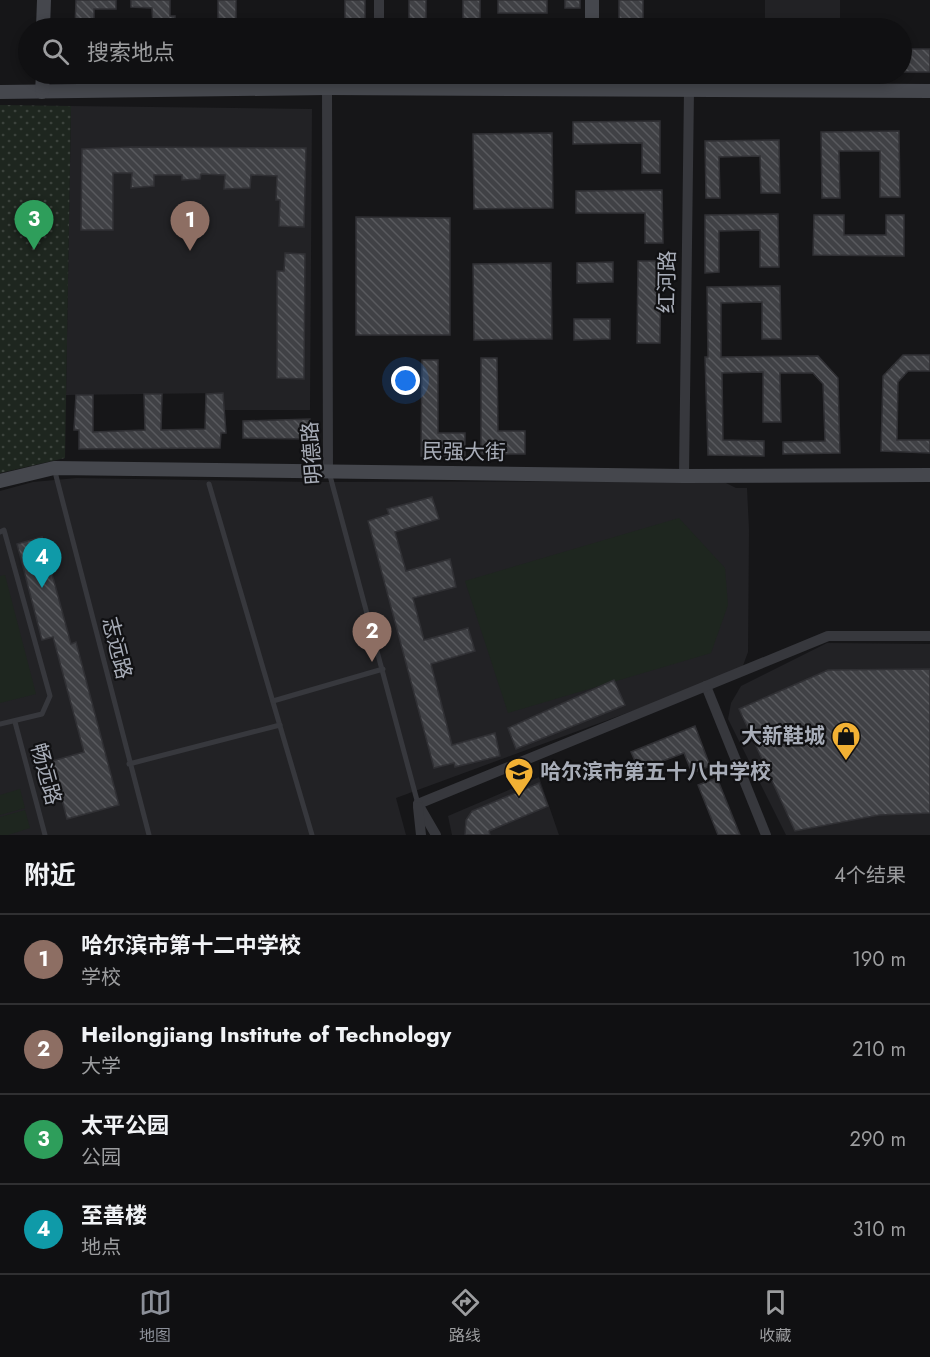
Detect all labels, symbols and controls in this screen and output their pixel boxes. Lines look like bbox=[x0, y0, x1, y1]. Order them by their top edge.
search box bbox=[18, 18, 912, 84]
icon: search bbox=[39, 35, 72, 68]
text: 搜索地点 bbox=[87, 36, 175, 68]
pin: 3 bbox=[15, 200, 54, 250]
pin: 1 bbox=[170, 202, 210, 251]
street label: 红河路 bbox=[651, 250, 683, 314]
your location bbox=[391, 366, 420, 395]
street label: 明德路 bbox=[295, 421, 329, 485]
street label: 民强大街 bbox=[422, 436, 506, 468]
pin: 4 bbox=[22, 538, 62, 588]
pin: 2 bbox=[352, 612, 392, 662]
street label: 志远路 bbox=[95, 614, 139, 682]
shop icon: 大新鞋城 bbox=[830, 720, 862, 762]
place label: 大新鞋城 bbox=[741, 721, 825, 751]
street label: 畅远路 bbox=[23, 740, 69, 808]
school or university icon: 哈尔滨市第五十八中学校 bbox=[503, 756, 535, 798]
place label: 哈尔滨市第五十八中学校 bbox=[540, 757, 771, 787]
text: 附近 bbox=[24, 856, 76, 894]
text: 4个结果 bbox=[834, 861, 906, 890]
text: 哈尔滨市第十二中学校 bbox=[81, 929, 301, 961]
text: 1 bbox=[38, 945, 49, 974]
text: 190 m bbox=[852, 945, 906, 974]
text: 学校 bbox=[81, 963, 121, 992]
text: Heilongjiang Institute of Technology bbox=[81, 1018, 451, 1050]
text: 2 bbox=[37, 1035, 50, 1064]
text: 210 m bbox=[852, 1035, 906, 1064]
text: 大学 bbox=[81, 1052, 121, 1081]
text: 太平公园 bbox=[81, 1109, 169, 1141]
text: 3 bbox=[37, 1125, 50, 1154]
text: 290 m bbox=[850, 1125, 906, 1154]
text: 公园 bbox=[81, 1143, 121, 1172]
text: 至善楼 bbox=[81, 1199, 147, 1231]
text: 4 bbox=[37, 1215, 50, 1244]
text: 310 m bbox=[852, 1215, 906, 1244]
text: 地点 bbox=[81, 1233, 121, 1262]
tab: 地图 bbox=[139, 1286, 172, 1347]
tab: 路线 bbox=[449, 1286, 482, 1347]
tab: 收藏 bbox=[759, 1286, 792, 1347]

